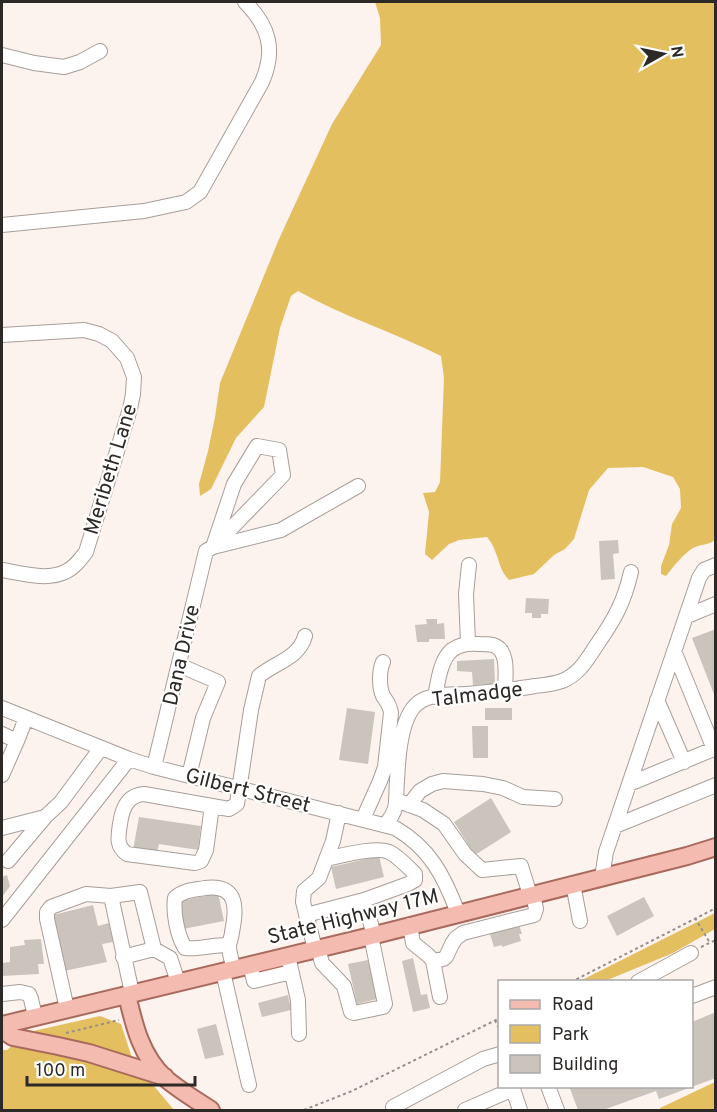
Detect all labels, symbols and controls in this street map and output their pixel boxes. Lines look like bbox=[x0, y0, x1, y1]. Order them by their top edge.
north arrow bbox=[633, 24, 693, 84]
text: N bbox=[665, 45, 687, 59]
street label: Meribeth Lane bbox=[79, 401, 144, 538]
street label: Dana Drive bbox=[158, 602, 207, 709]
street label: Talmadge bbox=[430, 677, 524, 714]
street label: Gilbert Street bbox=[182, 763, 313, 820]
street label: State Highway 17M bbox=[265, 883, 442, 952]
legend bbox=[498, 980, 693, 1088]
text: Road bbox=[552, 994, 594, 1017]
text: Park bbox=[552, 1024, 589, 1047]
scale bar bbox=[27, 1049, 195, 1087]
text: Building bbox=[552, 1054, 618, 1077]
text: 100 m bbox=[36, 1060, 85, 1083]

